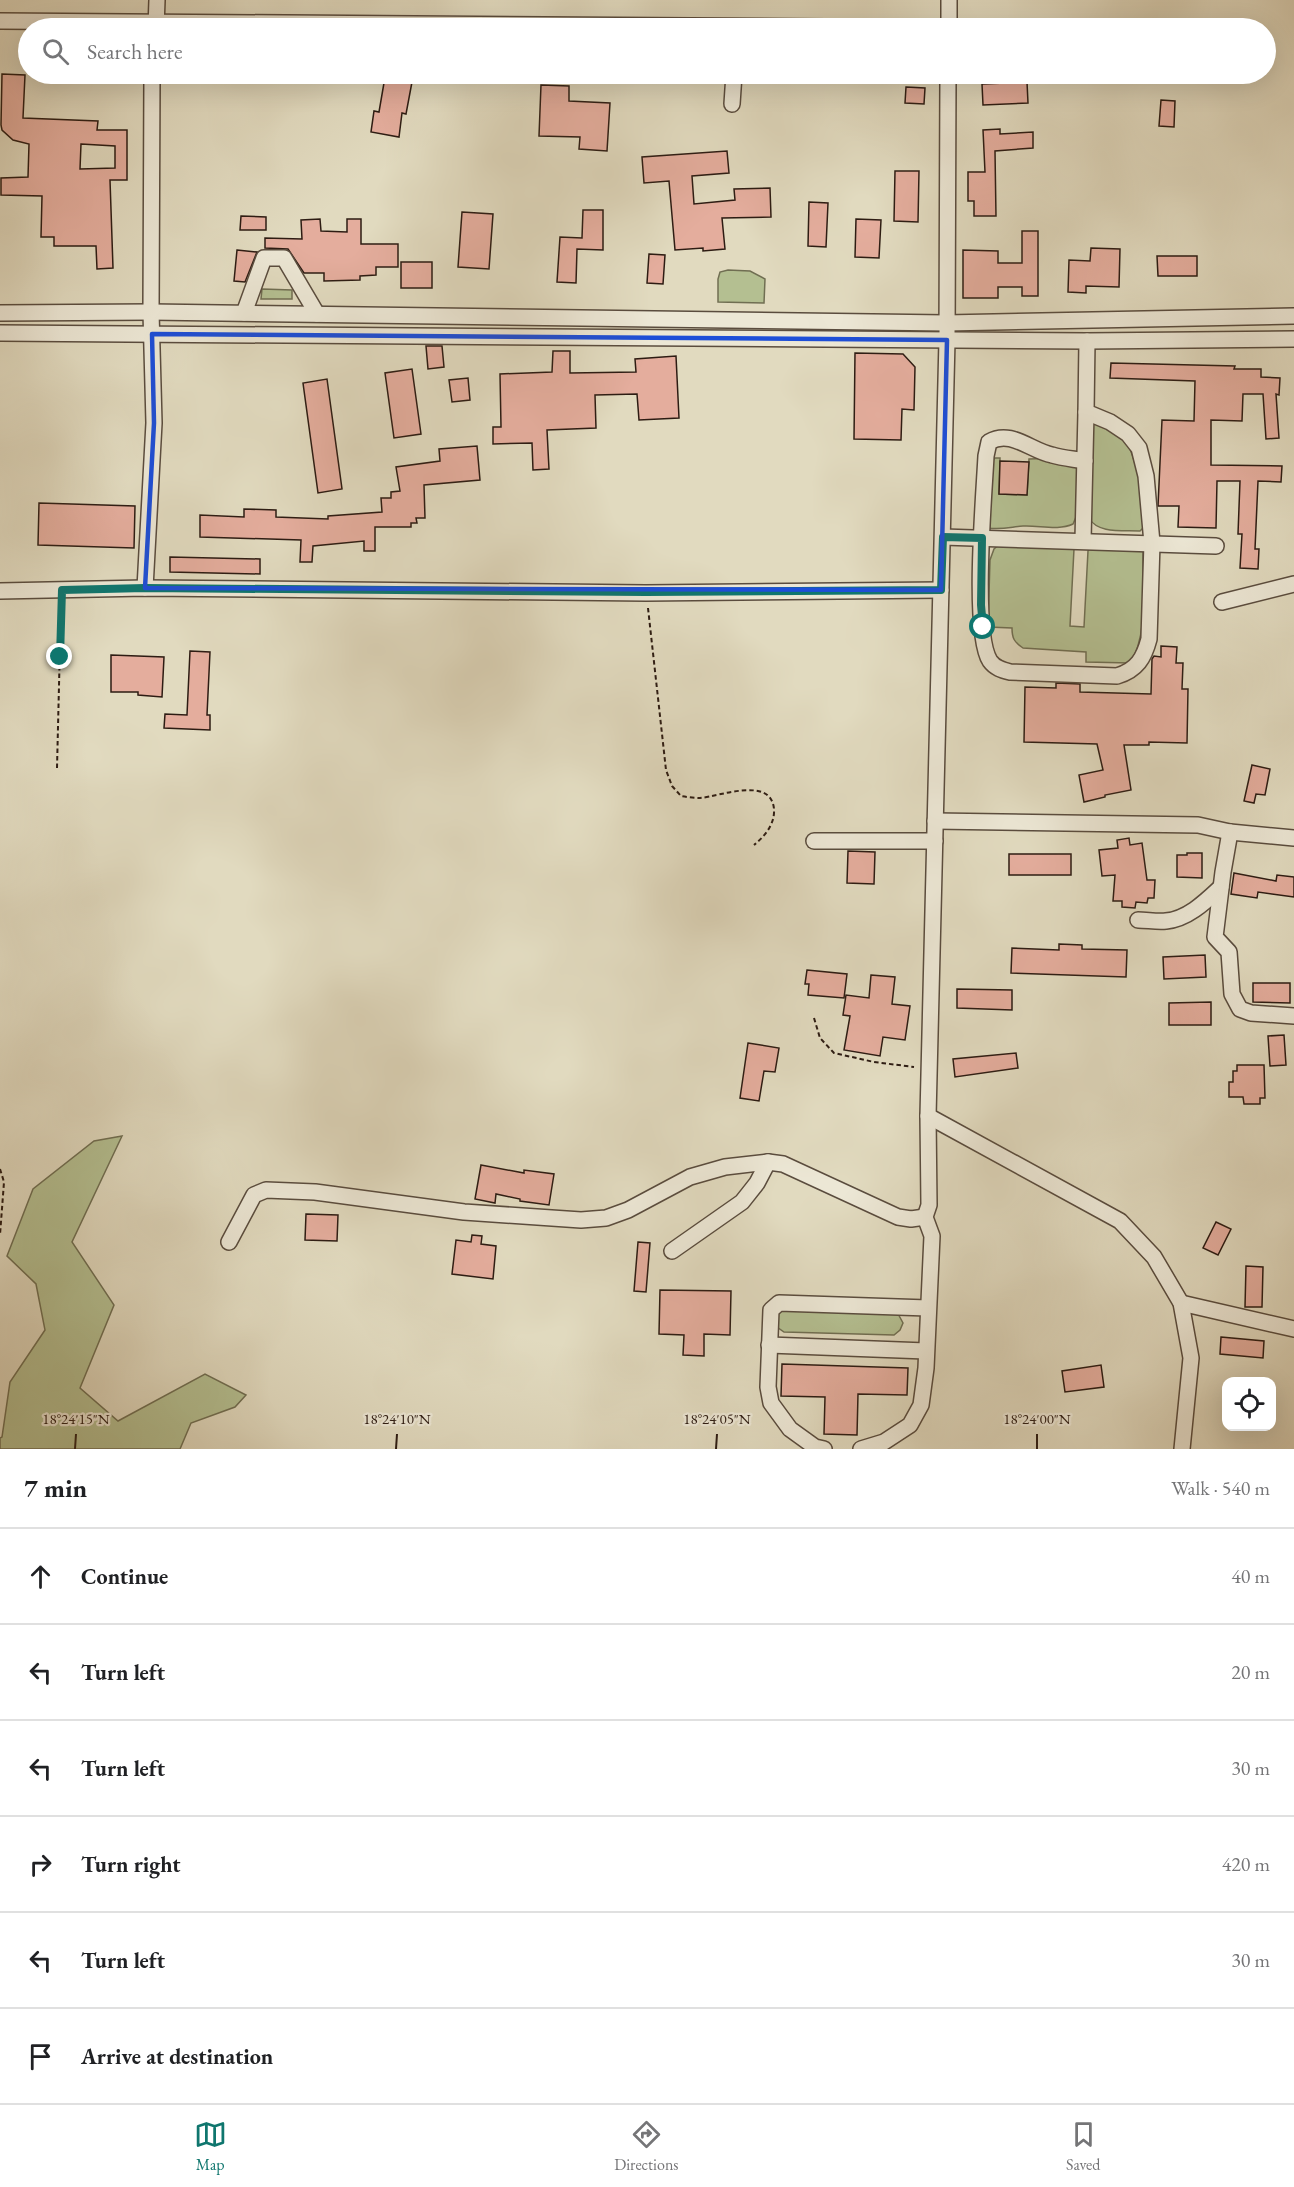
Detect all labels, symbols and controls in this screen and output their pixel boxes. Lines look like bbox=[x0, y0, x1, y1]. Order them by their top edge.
search box bbox=[18, 18, 1276, 84]
icon: search bbox=[39, 35, 72, 68]
text: Search here bbox=[87, 37, 182, 66]
route start bbox=[969, 613, 995, 639]
route end bbox=[46, 643, 72, 669]
map controls bbox=[1222, 1377, 1276, 1431]
button: locate bbox=[1222, 1377, 1276, 1431]
text: 18°24'15"N bbox=[42, 1409, 110, 1428]
text: 18°24'10"N bbox=[363, 1409, 431, 1428]
text: 18°24'05"N bbox=[683, 1409, 751, 1428]
text: 18°24'00"N bbox=[1003, 1409, 1071, 1428]
text: 7 min bbox=[24, 1471, 87, 1505]
text: Walk · 540 m bbox=[1171, 1475, 1270, 1501]
icon: ahead bbox=[24, 1560, 57, 1593]
text: Continue bbox=[81, 1562, 168, 1591]
text: 40 m bbox=[1231, 1563, 1270, 1589]
icon: left bbox=[24, 1656, 57, 1689]
text: Turn left bbox=[81, 1658, 165, 1687]
text: 20 m bbox=[1231, 1659, 1270, 1685]
icon: left bbox=[24, 1752, 57, 1785]
text: Turn left bbox=[81, 1754, 165, 1783]
text: 30 m bbox=[1231, 1755, 1270, 1781]
icon: right bbox=[24, 1848, 57, 1881]
text: Turn right bbox=[81, 1850, 180, 1879]
text: 420 m bbox=[1222, 1851, 1270, 1877]
icon: left bbox=[24, 1944, 57, 1977]
text: Turn left bbox=[81, 1946, 165, 1975]
text: 30 m bbox=[1231, 1947, 1270, 1973]
icon: arrive bbox=[24, 2040, 57, 2073]
text: Arrive at destination bbox=[81, 2042, 273, 2071]
tab: Map bbox=[194, 2118, 227, 2175]
tab: Directions bbox=[614, 2118, 679, 2175]
tab: Saved bbox=[1066, 2118, 1100, 2175]

